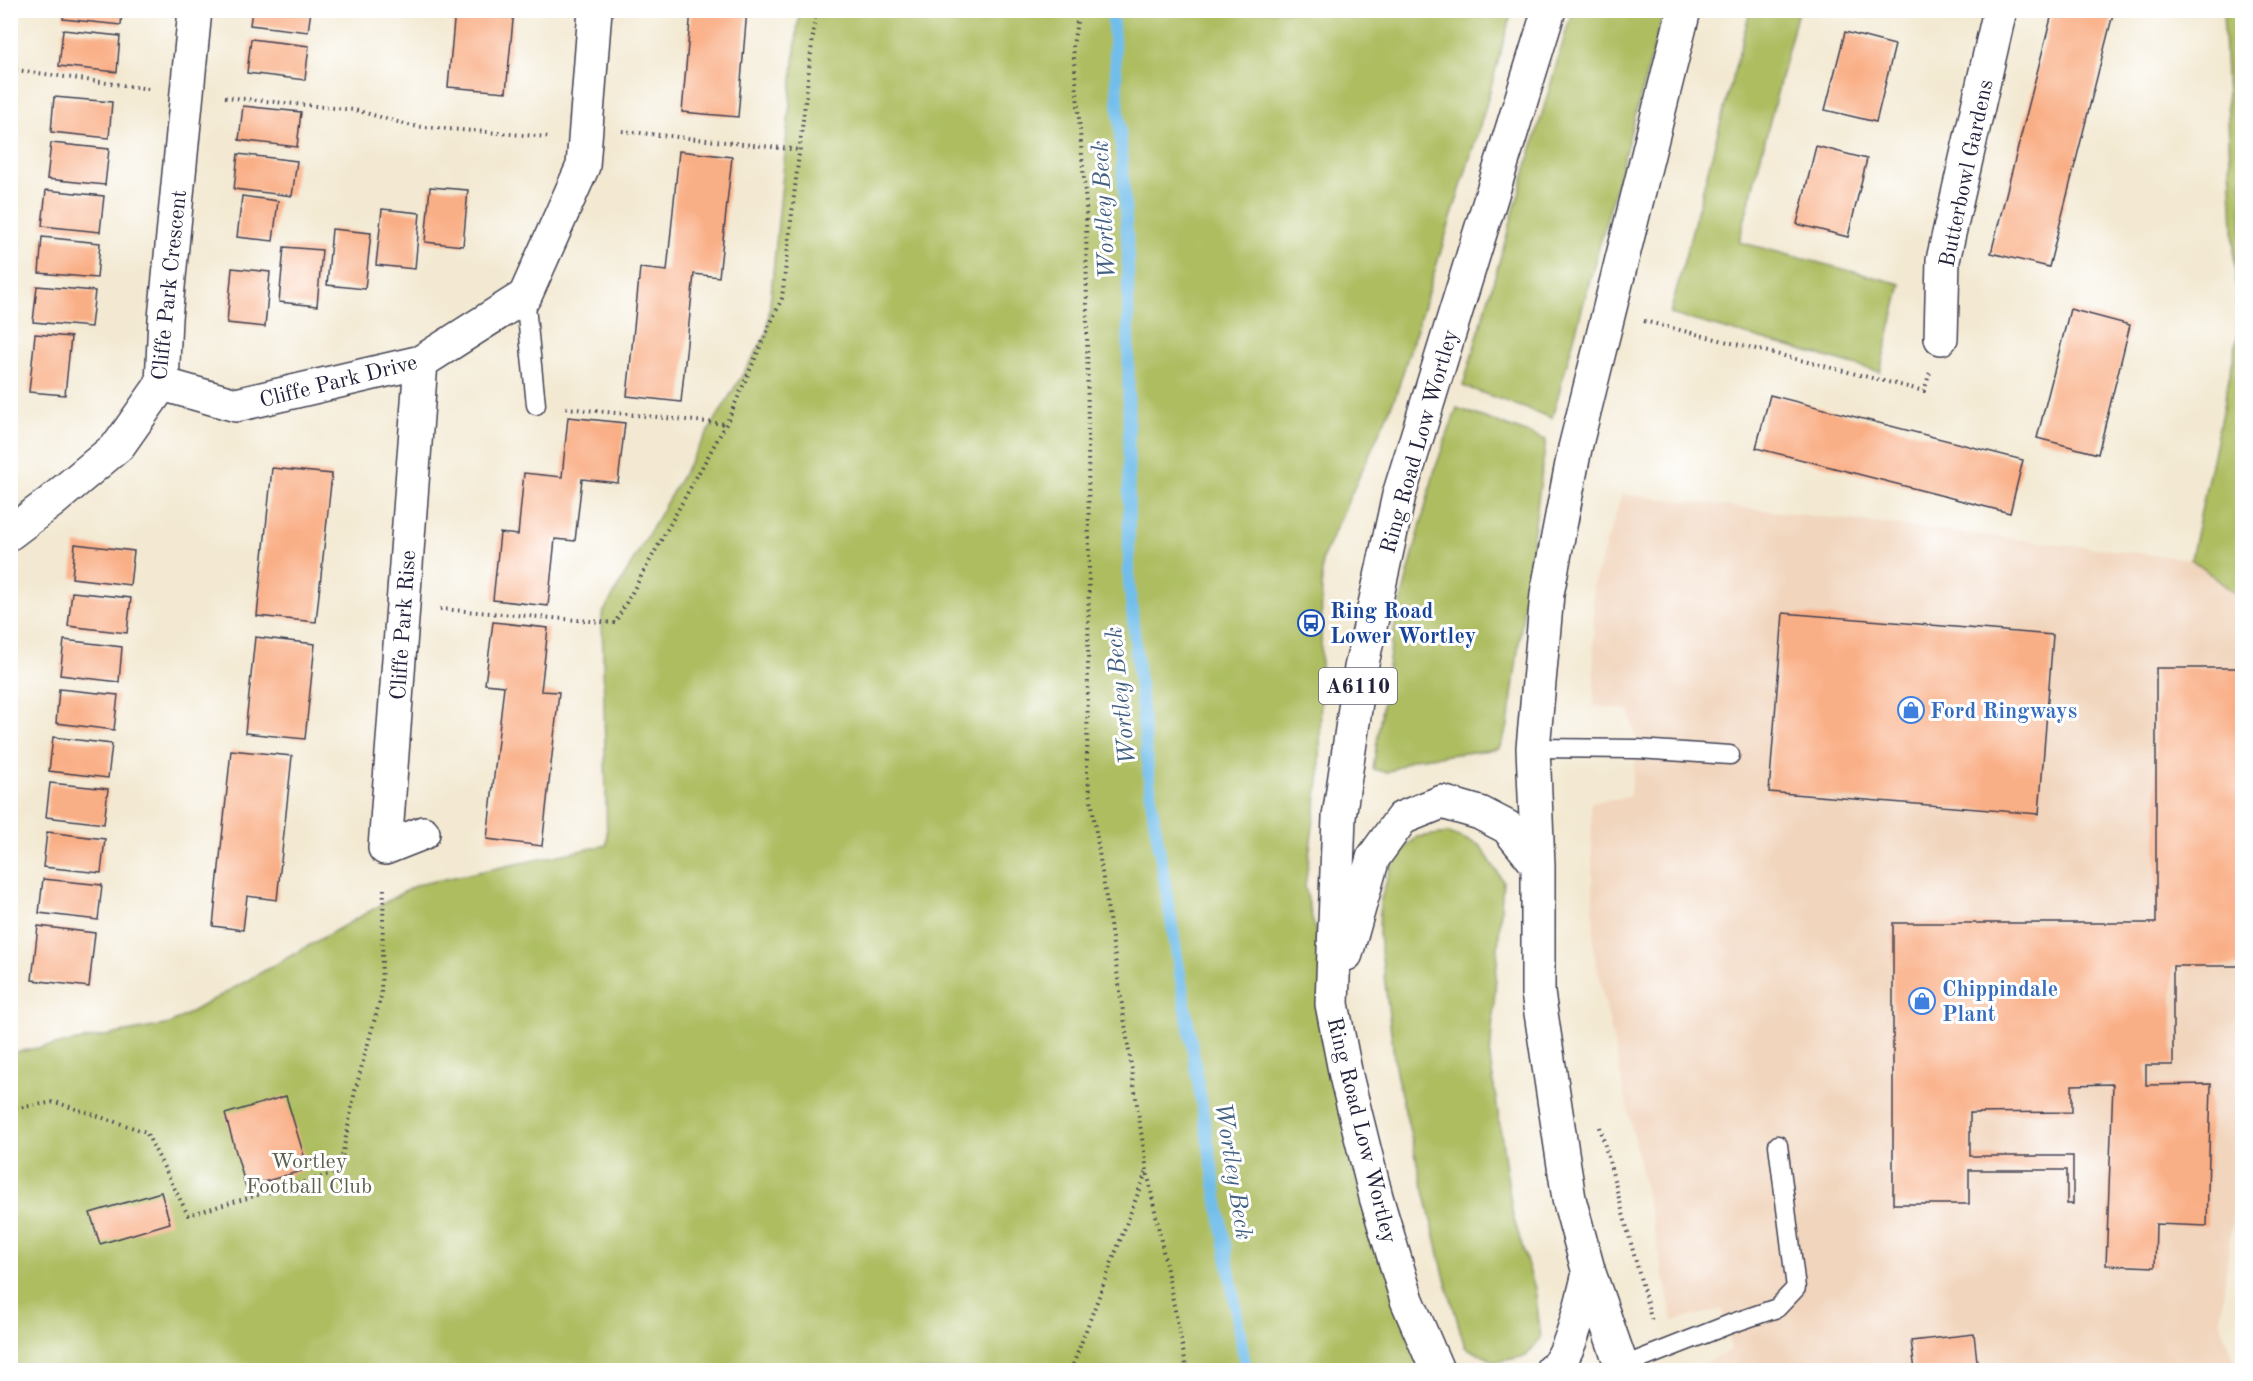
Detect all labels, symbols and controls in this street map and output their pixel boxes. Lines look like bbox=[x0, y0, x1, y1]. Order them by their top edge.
street label: Butterbowl Gardens bbox=[1936, 78, 1998, 269]
water label: Wortley Beck bbox=[1089, 140, 1121, 280]
street label: Cliffe Park Crescent bbox=[149, 189, 191, 382]
street label: Ring Road Low Wortley bbox=[1377, 327, 1463, 556]
street label: Cliffe Park Drive bbox=[257, 352, 420, 412]
street label: Cliffe Park Rise bbox=[388, 549, 420, 701]
place label: Ring Road Lower Wortley bbox=[1330, 601, 1476, 648]
bus stop icon: Ring Road Lower Wortley bbox=[1296, 608, 1326, 638]
water label: Wortley Beck bbox=[1103, 625, 1141, 766]
road number: A6110 bbox=[1319, 668, 1397, 704]
shop icon: Ford Ringways bbox=[1896, 695, 1926, 725]
place label: Ford Ringways bbox=[1930, 701, 2077, 723]
place label: Chippindale Plant bbox=[1942, 979, 2058, 1026]
shop icon: Chippindale Plant bbox=[1907, 986, 1937, 1016]
street label: Ring Road Low Wortley bbox=[1322, 1015, 1400, 1246]
water label: Wortley Beck bbox=[1209, 1101, 1255, 1242]
park label: Wortley Football Club bbox=[246, 1151, 372, 1198]

